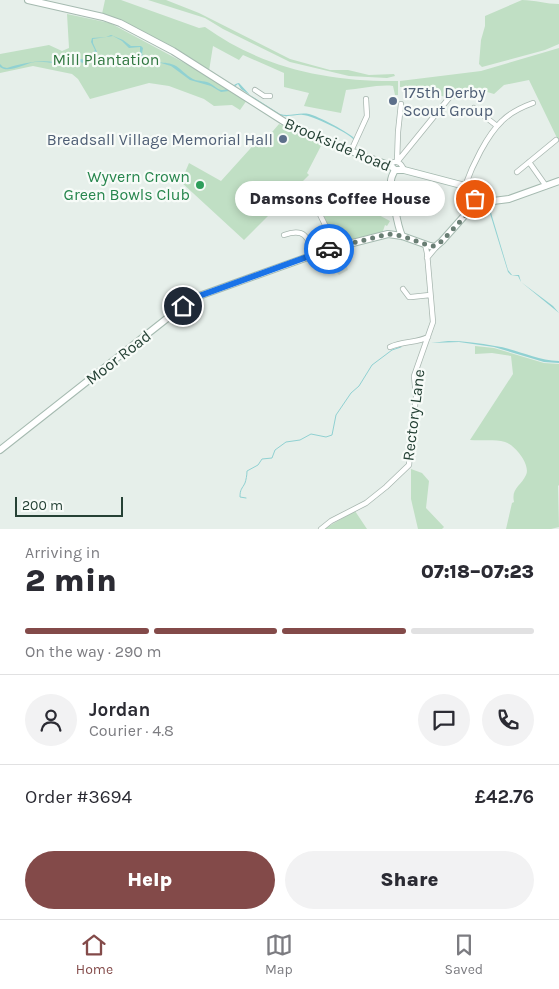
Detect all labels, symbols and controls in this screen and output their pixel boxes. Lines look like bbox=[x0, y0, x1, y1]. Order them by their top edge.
park label: Mill Plantation bbox=[53, 50, 159, 69]
place label: 175th Derby Scout Group bbox=[403, 83, 493, 120]
marker: 175th Derby Scout Group bbox=[387, 95, 399, 107]
street label: Brookside Road bbox=[282, 113, 394, 175]
place label: Breadsall Village Memorial Hall bbox=[47, 130, 273, 149]
marker: Breadsall Village Memorial Hall bbox=[277, 133, 289, 145]
place label: Wyvern Crown Green Bowls Club bbox=[64, 167, 190, 204]
pin bbox=[454, 178, 496, 220]
marker: Wyvern Crown Green Bowls Club bbox=[194, 179, 206, 191]
callout: Damsons Coffee House bbox=[235, 182, 445, 216]
icon: bag bbox=[461, 185, 489, 213]
text: Damsons Coffee House bbox=[250, 189, 430, 208]
courier bbox=[304, 224, 354, 274]
icon: car bbox=[315, 235, 343, 263]
pin bbox=[162, 285, 204, 327]
icon: home bbox=[169, 292, 197, 320]
street label: Moor Road bbox=[82, 326, 155, 389]
street label: Rectory Lane bbox=[398, 368, 429, 462]
scale bar bbox=[15, 494, 122, 517]
text: 200 m bbox=[22, 497, 63, 514]
text: Arriving in bbox=[25, 543, 100, 562]
text: 07:18–07:23 bbox=[421, 561, 534, 583]
text: 2 min bbox=[25, 562, 117, 599]
text: On the way · 290 m bbox=[25, 642, 162, 661]
button: person bbox=[25, 694, 77, 746]
button: chat bbox=[418, 694, 470, 746]
button: phone bbox=[482, 694, 534, 746]
text: Jordan bbox=[89, 699, 150, 721]
text: Courier · 4.8 bbox=[89, 721, 174, 740]
text: Order #3694 bbox=[25, 786, 132, 808]
text: £42.76 bbox=[475, 786, 534, 808]
button: Help bbox=[25, 851, 275, 909]
button: Share bbox=[285, 851, 534, 909]
tab: Home bbox=[76, 931, 113, 978]
tab: Map bbox=[265, 931, 293, 978]
tab: Saved bbox=[444, 931, 483, 978]

